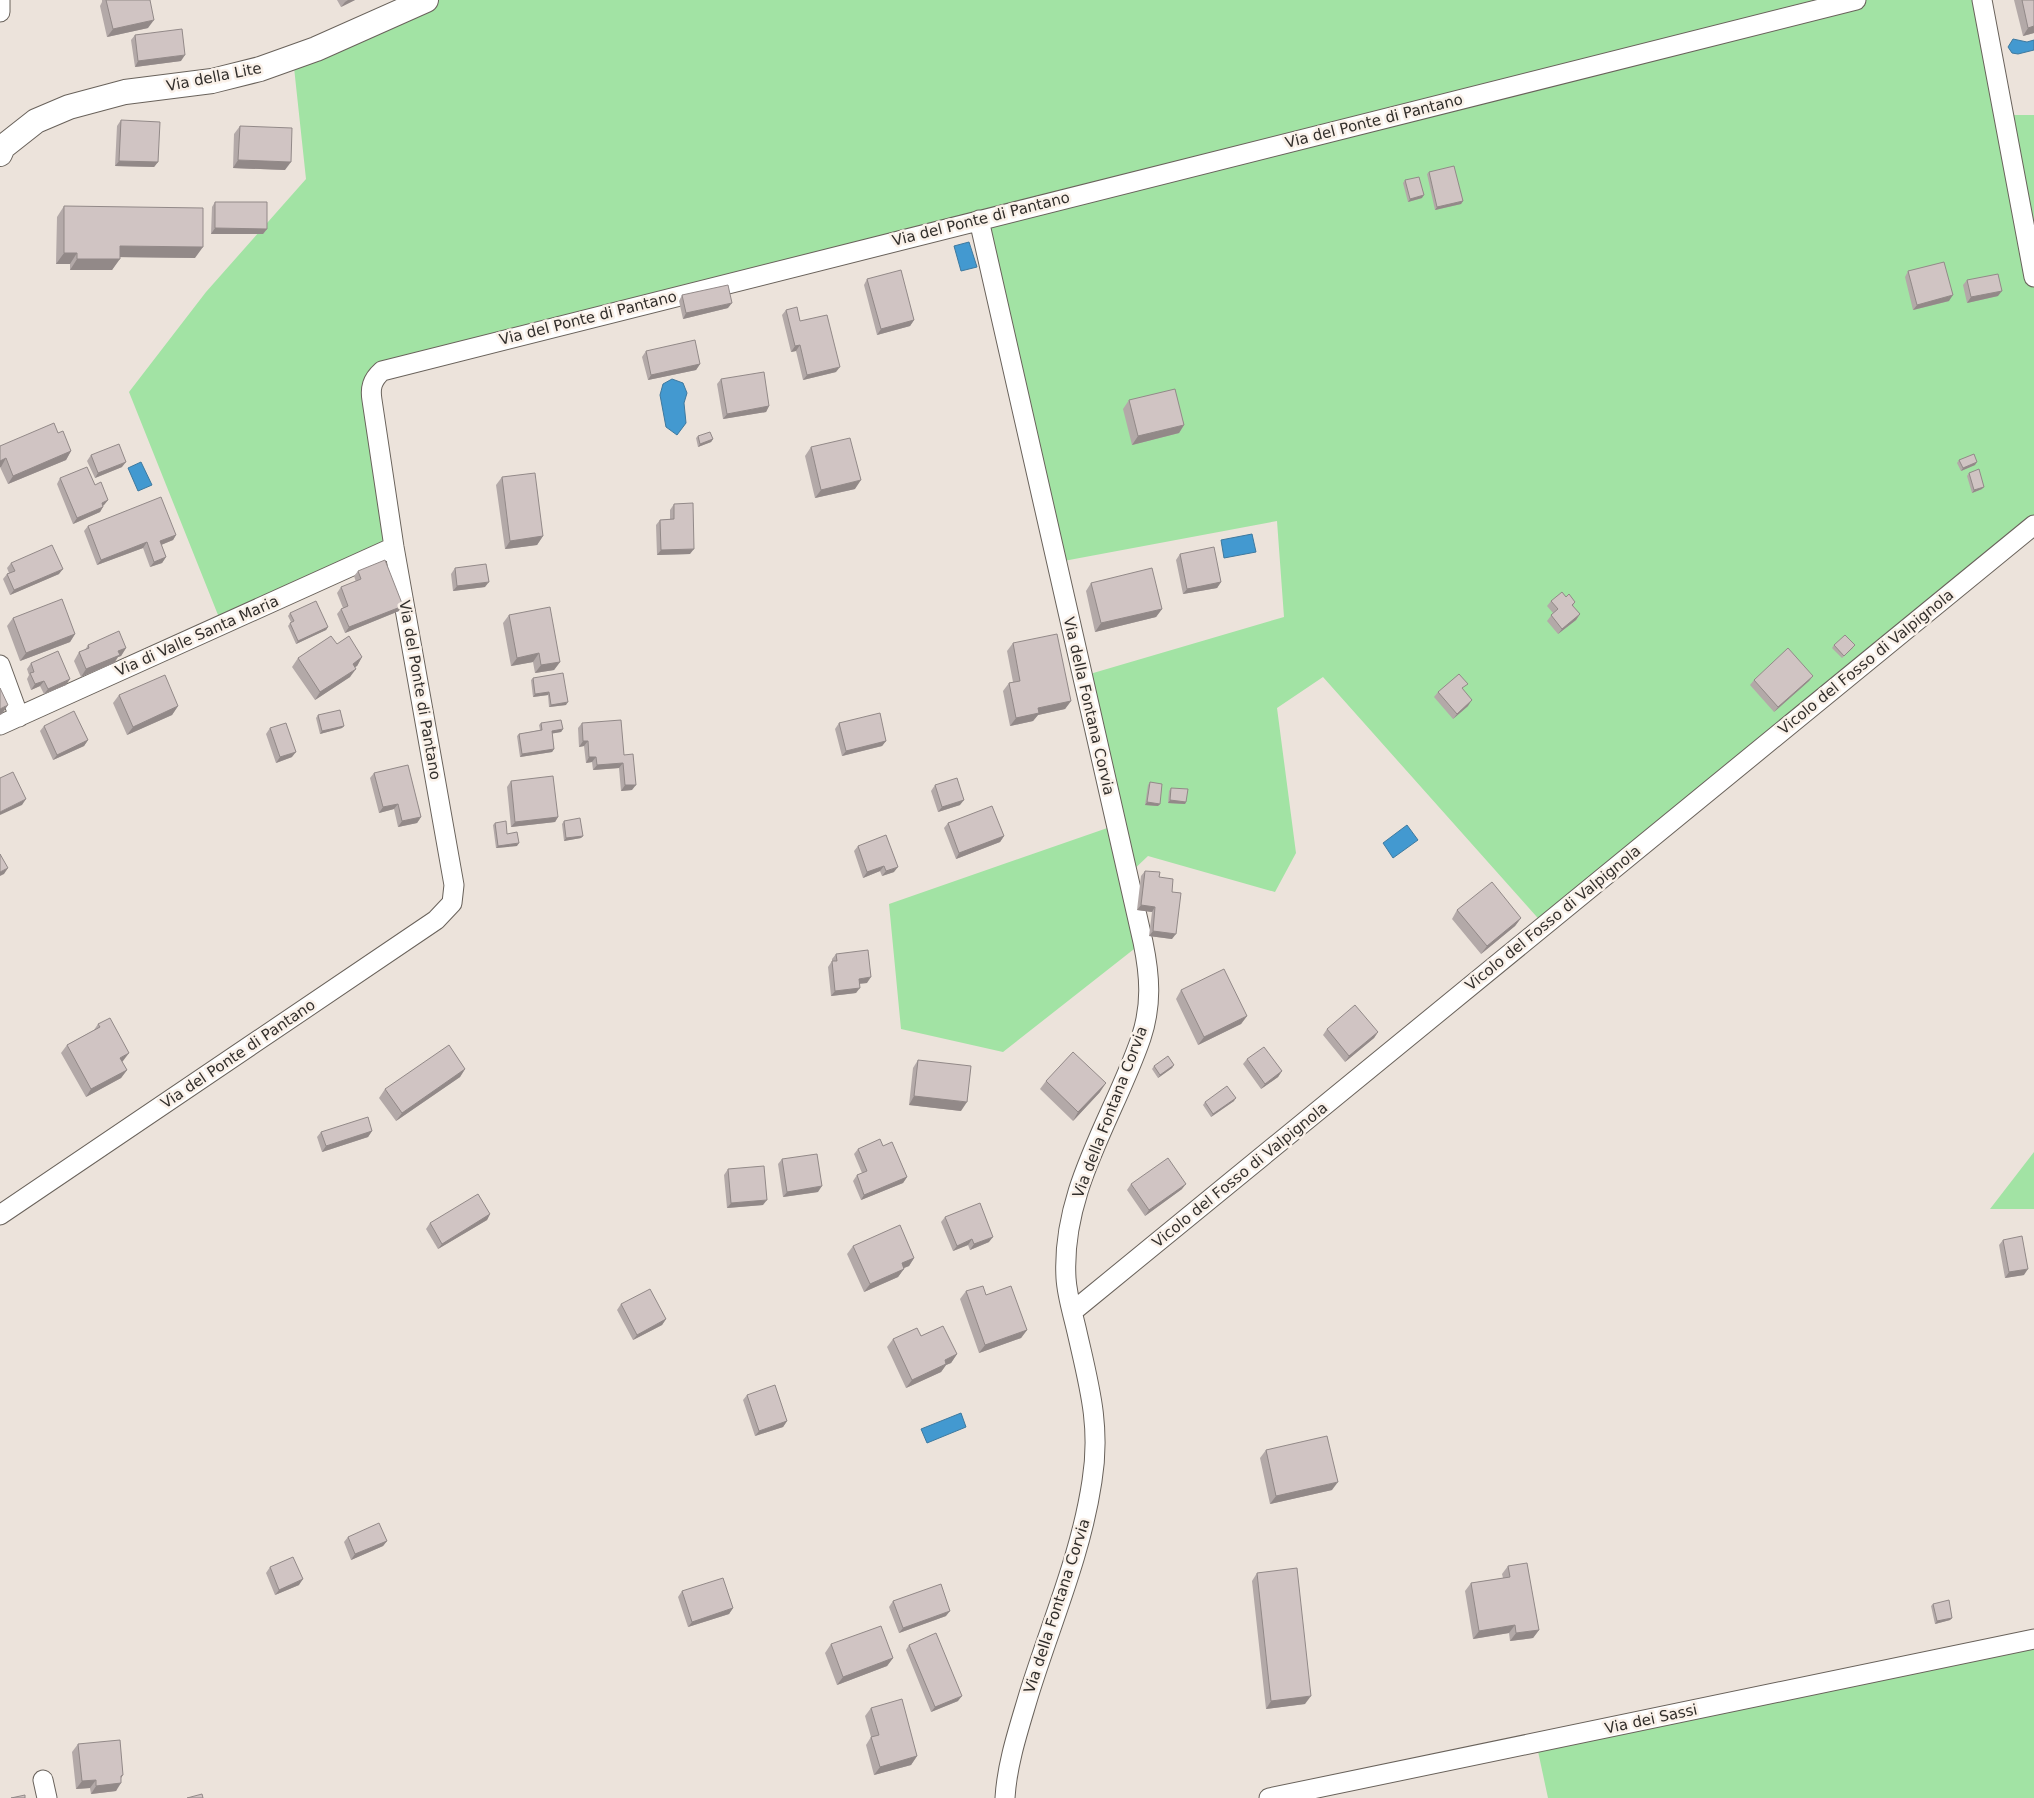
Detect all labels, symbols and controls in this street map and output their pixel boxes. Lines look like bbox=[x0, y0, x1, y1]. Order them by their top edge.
street label: Via della Lite bbox=[165, 59, 263, 95]
street label: Via del Ponte di Pantano bbox=[1283, 90, 1465, 152]
street label: Via del Ponte di Pantano bbox=[890, 188, 1072, 250]
street label: Via del Ponte di Pantano bbox=[497, 287, 679, 349]
street label: Vicolo del Fosso di Valpignola bbox=[1775, 586, 1957, 738]
street label: Via di Valle Santa Maria bbox=[113, 592, 281, 680]
street label: Via del Ponte di Pantano bbox=[395, 599, 445, 781]
street label: Via della Fontana Corvia bbox=[1060, 615, 1118, 797]
street label: Vicolo del Fosso di Valpignola bbox=[1462, 842, 1644, 994]
street label: Via del Ponte di Pantano bbox=[157, 996, 319, 1112]
street label: Via della Fontana Corvia bbox=[1069, 1024, 1151, 1200]
street label: Vicolo del Fosso di Valpignola bbox=[1149, 1099, 1331, 1251]
street label: Via della Fontana Corvia bbox=[1020, 1516, 1094, 1696]
street label: Via dei Sassi bbox=[1603, 1700, 1699, 1738]

